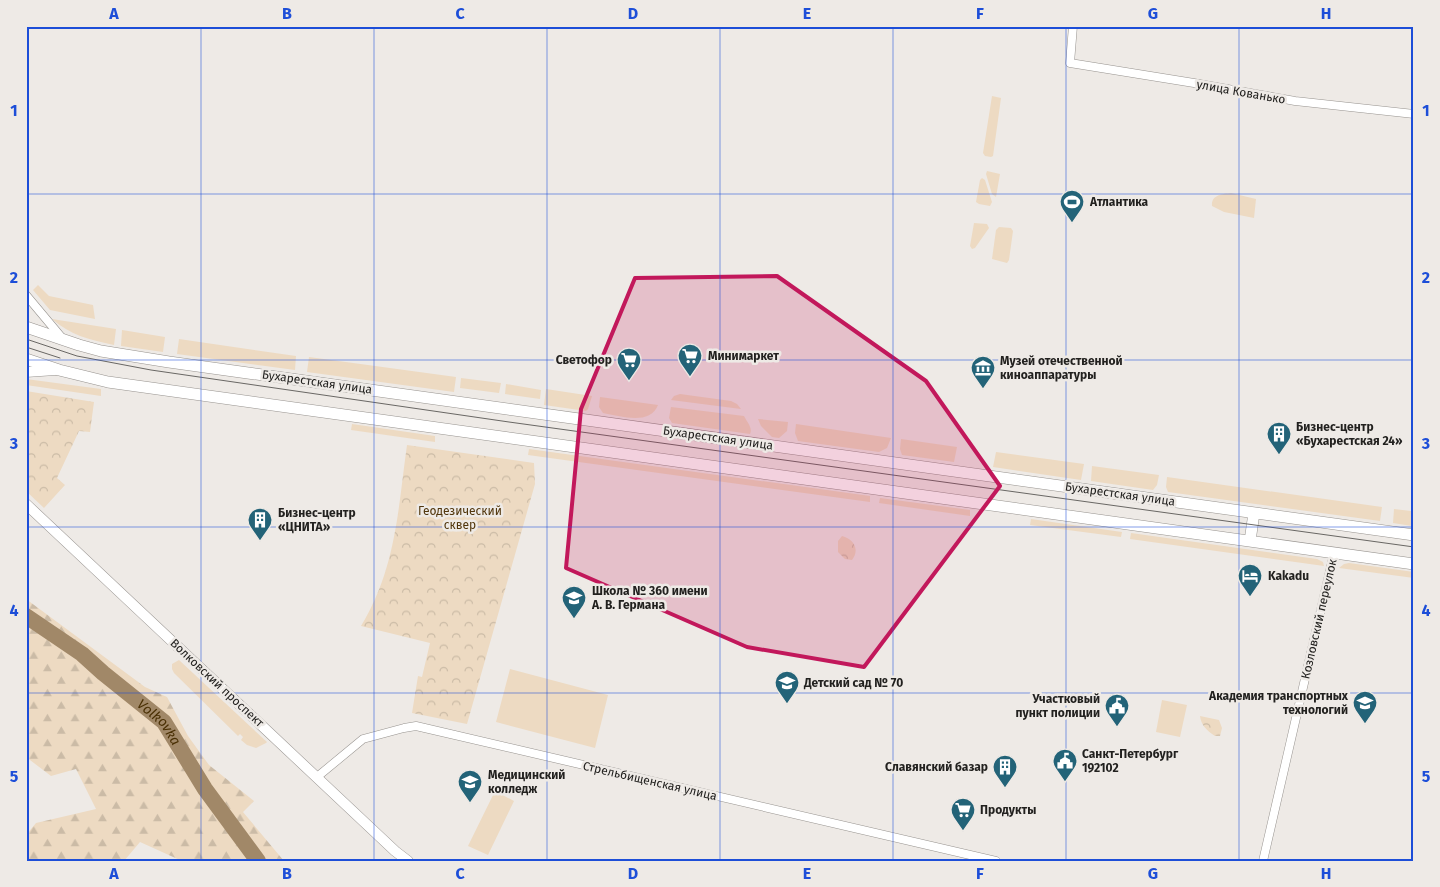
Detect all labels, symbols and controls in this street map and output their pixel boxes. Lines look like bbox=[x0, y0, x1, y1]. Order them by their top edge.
text: A bbox=[108, 4, 119, 23]
text: B bbox=[282, 4, 292, 23]
text: C bbox=[455, 4, 465, 23]
text: D bbox=[628, 4, 638, 23]
text: E bbox=[803, 4, 811, 23]
text: F bbox=[976, 4, 984, 23]
text: G bbox=[1148, 4, 1158, 23]
text: H bbox=[1321, 4, 1331, 23]
street label: улица Кованько bbox=[1195, 77, 1287, 107]
text: 1 bbox=[10, 101, 18, 120]
text: 1 bbox=[1422, 101, 1430, 120]
sports icon: Атлантика bbox=[1059, 189, 1085, 223]
place label: Атлантика bbox=[1089, 195, 1149, 209]
text: 2 bbox=[10, 268, 18, 287]
text: 2 bbox=[1422, 268, 1430, 287]
supermarket icon: Минимаркет bbox=[677, 343, 703, 377]
supermarket icon: Светофор bbox=[616, 347, 642, 381]
place label: Минимаркет bbox=[708, 349, 779, 363]
place label: Светофор bbox=[556, 353, 612, 367]
place label: Музей отечественной киноаппаратуры bbox=[1000, 354, 1123, 382]
museum icon: Музей отечественной киноаппаратуры bbox=[970, 355, 996, 389]
street label: Бухарестская улица bbox=[261, 367, 373, 397]
place label: Бизнес-центр «Бухарестская 24» bbox=[1296, 420, 1403, 448]
building icon: Бизнес-центр «Бухарестская 24» bbox=[1266, 421, 1292, 455]
street label: Бухарестская улица bbox=[662, 423, 774, 453]
text: 3 bbox=[9, 434, 18, 453]
text: 3 bbox=[1421, 434, 1430, 453]
street label: Бухарестская улица bbox=[1064, 479, 1176, 509]
park label: Геодезический сквер bbox=[418, 504, 502, 532]
place label: Бизнес-центр «ЦНИТА» bbox=[278, 506, 356, 534]
building icon: Бизнес-центр «ЦНИТА» bbox=[247, 507, 273, 541]
street label: Козловский переулок bbox=[1298, 557, 1340, 680]
hotel icon: Kakadu bbox=[1237, 563, 1263, 597]
place label: Kakadu bbox=[1268, 569, 1309, 583]
place label: Школа № 360 имени А. В. Германа bbox=[591, 584, 708, 612]
school or university icon: Школа № 360 имени А. В. Германа bbox=[561, 585, 587, 619]
text: 4 bbox=[9, 601, 19, 620]
text: 4 bbox=[1421, 601, 1431, 620]
street label: Волковский проспект bbox=[167, 636, 267, 730]
school or university icon: Детский сад № 70 bbox=[774, 670, 800, 704]
place label: Детский сад № 70 bbox=[803, 676, 903, 690]
place label: Академия транспортных технологий bbox=[1208, 689, 1349, 717]
school or university icon: Академия транспортных технологий bbox=[1352, 690, 1378, 724]
place label: Участковый пункт полиции bbox=[1016, 692, 1100, 720]
public building icon: Участковый пункт полиции bbox=[1104, 693, 1130, 727]
water label: Volkovka bbox=[133, 696, 184, 749]
place label: Санкт-Петербург 192102 bbox=[1082, 747, 1179, 775]
public building icon: Санкт-Петербург 192102 bbox=[1052, 748, 1078, 782]
building icon: Славянский базар bbox=[992, 754, 1018, 788]
street label: Стрельбищенская улица bbox=[582, 759, 718, 803]
place label: Славянский базар bbox=[885, 760, 988, 774]
text: 5 bbox=[10, 767, 19, 786]
text: 5 bbox=[1422, 767, 1431, 786]
place label: Медицинский колледж bbox=[488, 768, 565, 796]
school or university icon: Медицинский колледж bbox=[457, 769, 483, 803]
supermarket icon: Продукты bbox=[950, 797, 976, 831]
place label: Продукты bbox=[980, 803, 1036, 817]
text: A bbox=[108, 864, 119, 883]
text: B bbox=[282, 864, 292, 883]
text: C bbox=[455, 864, 465, 883]
text: D bbox=[628, 864, 638, 883]
text: E bbox=[803, 864, 811, 883]
text: F bbox=[976, 864, 984, 883]
text: G bbox=[1148, 864, 1158, 883]
text: H bbox=[1321, 864, 1331, 883]

